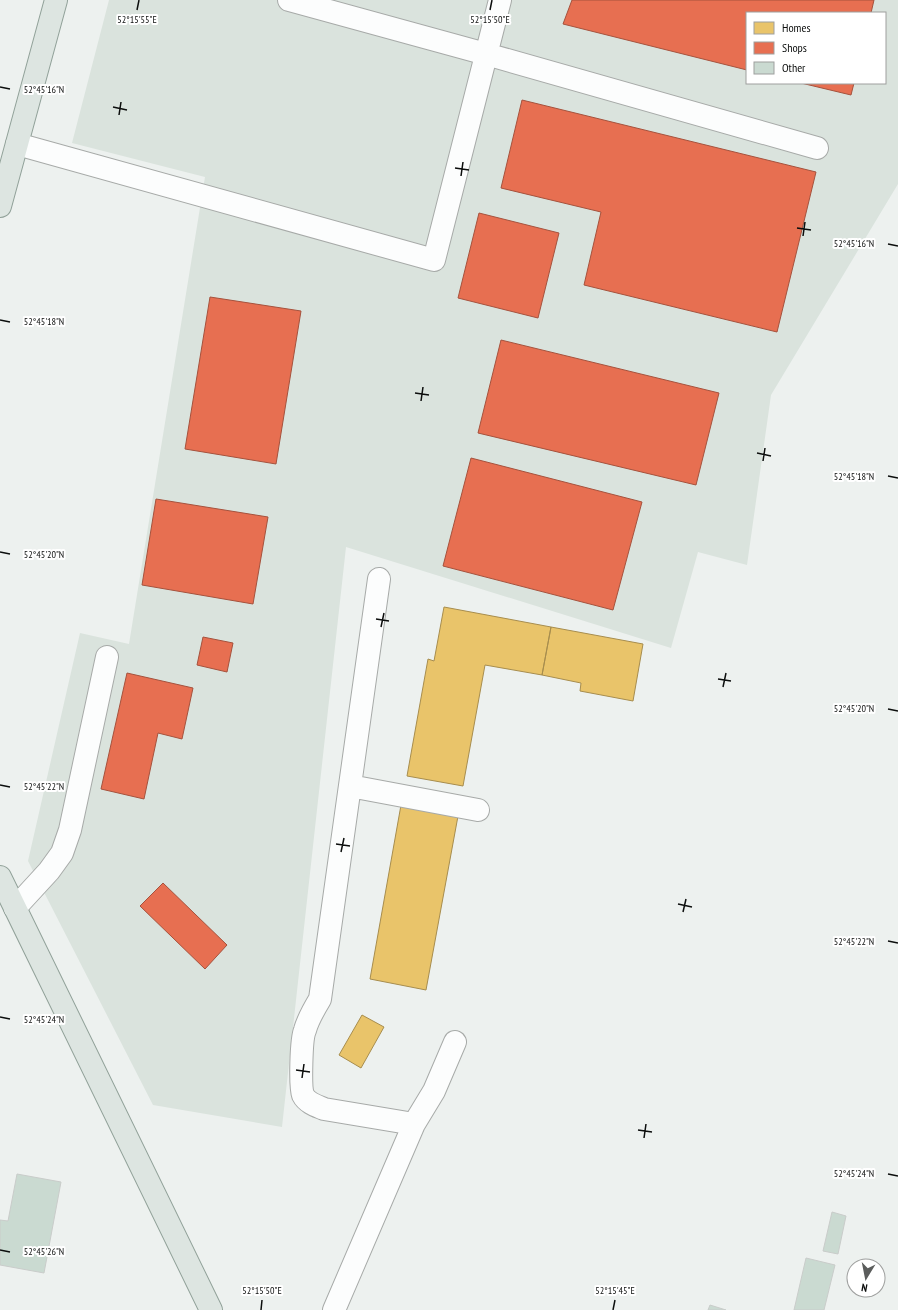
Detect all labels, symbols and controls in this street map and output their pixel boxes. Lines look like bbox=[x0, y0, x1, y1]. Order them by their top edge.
legend bbox=[746, 12, 886, 84]
text: 52°15'55"E bbox=[117, 13, 157, 26]
text: 52°15'50"E bbox=[470, 13, 510, 26]
text: Homes bbox=[782, 20, 810, 35]
text: Shops bbox=[782, 40, 807, 55]
text: Other bbox=[782, 60, 806, 75]
text: 52°45'16"N bbox=[24, 83, 64, 96]
text: 52°45'16"N bbox=[834, 237, 874, 250]
text: 52°45'18"N bbox=[24, 315, 64, 328]
text: 52°45'18"N bbox=[834, 470, 874, 483]
text: 52°45'20"N bbox=[24, 548, 64, 561]
text: 52°45'20"N bbox=[834, 702, 874, 715]
text: 52°45'22"N bbox=[24, 780, 64, 793]
text: 52°45'22"N bbox=[834, 935, 874, 948]
text: 52°45'24"N bbox=[24, 1013, 64, 1026]
text: 52°45'24"N bbox=[834, 1167, 874, 1180]
text: 52°45'26"N bbox=[24, 1245, 64, 1258]
north arrow bbox=[846, 1258, 886, 1298]
text: N bbox=[860, 1280, 868, 1295]
text: 52°15'50"E bbox=[242, 1284, 282, 1297]
text: 52°15'45"E bbox=[595, 1284, 635, 1297]

